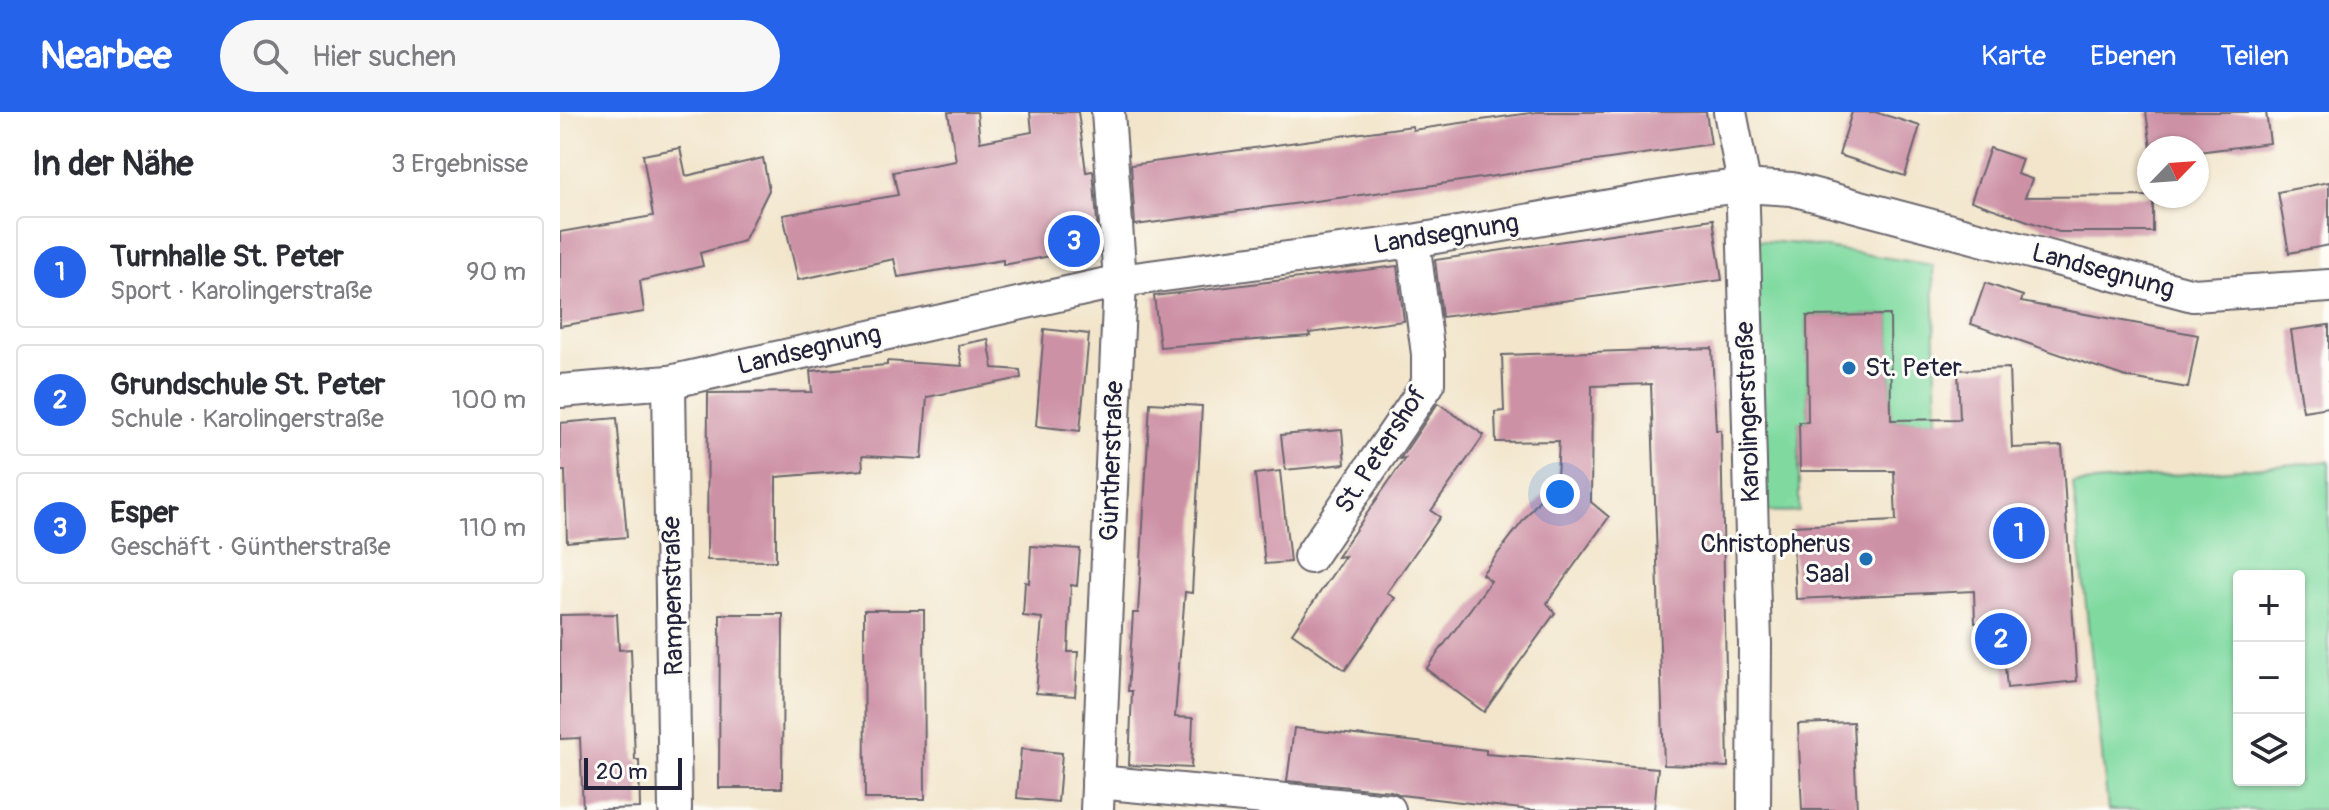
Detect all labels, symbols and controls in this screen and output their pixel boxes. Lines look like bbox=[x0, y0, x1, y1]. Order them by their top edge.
search box bbox=[220, 20, 780, 92]
text: Nearbee bbox=[40, 32, 172, 80]
icon: search bbox=[248, 34, 292, 78]
text: Hier suchen bbox=[312, 38, 457, 75]
text: Karte bbox=[1981, 39, 2046, 74]
text: Ebenen bbox=[2090, 39, 2177, 74]
text: Teilen bbox=[2221, 39, 2289, 74]
north arrow bbox=[2137, 136, 2209, 208]
text: In der Nähe bbox=[32, 143, 193, 186]
text: 3 Ergebnisse bbox=[391, 148, 528, 180]
street label: Landsegnung bbox=[1371, 207, 1521, 261]
pin: 3 bbox=[1048, 211, 1100, 271]
street label: Landsegnung bbox=[2028, 237, 2178, 305]
text: Turnhalle St. Peter bbox=[110, 238, 344, 275]
text: 1 bbox=[55, 256, 65, 288]
text: 90 m bbox=[466, 256, 526, 288]
text: Sport · Karolingerstraße bbox=[110, 275, 372, 307]
street label: Landsegnung bbox=[734, 318, 884, 382]
street label: Karolingerstraße bbox=[1729, 321, 1767, 503]
place label: St. Peter bbox=[1865, 352, 1962, 384]
marker: St. Peter bbox=[1840, 359, 1858, 377]
text: Grundschule St. Peter bbox=[110, 366, 385, 403]
street label: Güntherstraße bbox=[1093, 380, 1131, 542]
street label: St. Petershof bbox=[1328, 380, 1434, 520]
text: 2 bbox=[53, 384, 67, 416]
text: 100 m bbox=[452, 384, 526, 416]
text: Schule · Karolingerstraße bbox=[110, 403, 384, 435]
your location bbox=[1540, 474, 1580, 514]
text: Esper bbox=[110, 494, 179, 531]
pin: 1 bbox=[1993, 503, 2045, 563]
text: 3 bbox=[53, 512, 67, 544]
text: 110 m bbox=[459, 512, 526, 544]
street label: Rampenstraße bbox=[656, 516, 690, 676]
place label: Christopherus Saal bbox=[1700, 528, 1850, 590]
text: Geschäft · Güntherstraße bbox=[110, 531, 391, 563]
marker: Christopherus Saal bbox=[1857, 550, 1875, 568]
map controls bbox=[2233, 570, 2305, 786]
button: + bbox=[2233, 570, 2305, 642]
pin: 2 bbox=[1975, 609, 2027, 669]
button: − bbox=[2233, 642, 2305, 714]
button: layers bbox=[2233, 714, 2305, 786]
scale bar bbox=[584, 754, 682, 790]
text: 20 m bbox=[596, 758, 648, 786]

